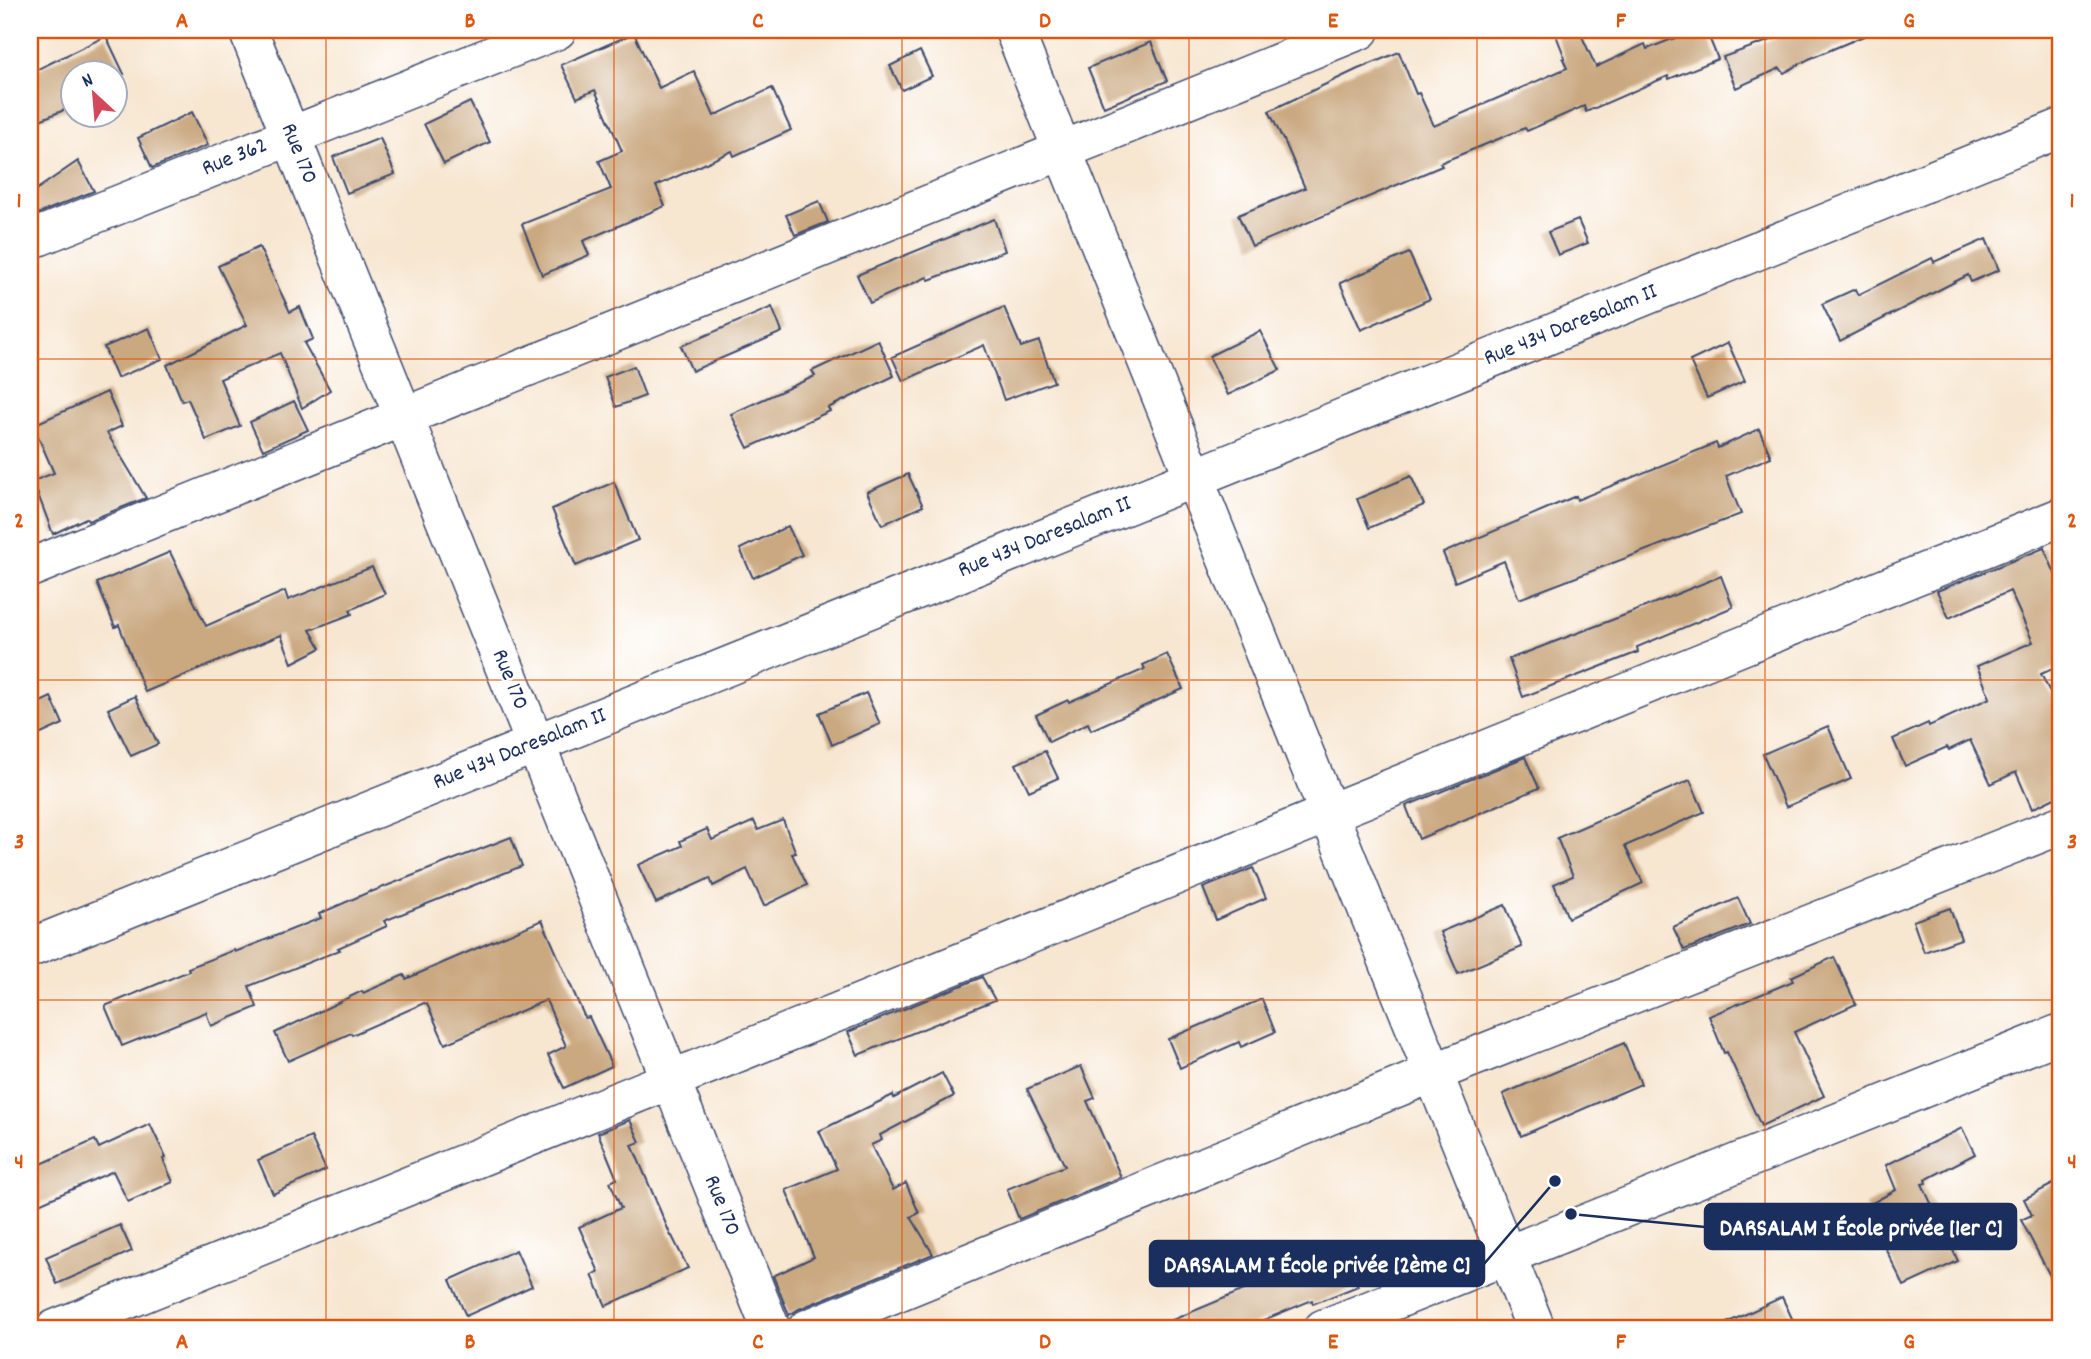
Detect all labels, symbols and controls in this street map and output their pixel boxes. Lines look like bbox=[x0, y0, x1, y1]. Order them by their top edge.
text: A bbox=[176, 6, 188, 39]
text: B bbox=[465, 6, 476, 39]
text: C bbox=[752, 6, 764, 39]
text: D bbox=[1039, 6, 1051, 39]
text: E bbox=[1328, 6, 1339, 39]
text: F bbox=[1616, 6, 1627, 39]
text: G bbox=[1903, 6, 1915, 39]
north arrow bbox=[60, 60, 130, 130]
text: N bbox=[78, 68, 98, 96]
street label: Rue 170 bbox=[271, 119, 325, 189]
street label: Rue 362 bbox=[197, 130, 273, 186]
text: 1 bbox=[16, 186, 22, 219]
text: 1 bbox=[2069, 186, 2075, 219]
street label: Rue 434 Daresalam II bbox=[1479, 276, 1663, 376]
street label: Rue 434 Daresalam II bbox=[953, 488, 1137, 588]
text: 2 bbox=[14, 506, 24, 539]
text: 2 bbox=[2067, 506, 2077, 539]
street label: Rue 170 bbox=[482, 645, 536, 715]
street label: Rue 434 Daresalam II bbox=[428, 700, 612, 800]
text: 3 bbox=[14, 827, 24, 860]
text: 3 bbox=[2067, 827, 2077, 860]
text: 4 bbox=[14, 1147, 24, 1180]
text: 4 bbox=[2067, 1147, 2077, 1180]
street label: Rue 170 bbox=[694, 1171, 748, 1241]
callout: DARSALAM I École privée [1er C] bbox=[1705, 1204, 2016, 1249]
text: DARSALAM I École privée [1er C] bbox=[1719, 1213, 2003, 1247]
callout: DARSALAM I École privée [2ème C] bbox=[1150, 1241, 1484, 1286]
text: DARSALAM I École privée [2ème C] bbox=[1164, 1250, 1470, 1284]
text: A bbox=[176, 1327, 188, 1359]
text: B bbox=[465, 1327, 476, 1359]
text: C bbox=[752, 1327, 764, 1359]
text: D bbox=[1039, 1327, 1051, 1359]
text: E bbox=[1328, 1327, 1339, 1359]
text: F bbox=[1616, 1327, 1627, 1359]
text: G bbox=[1903, 1327, 1915, 1359]

